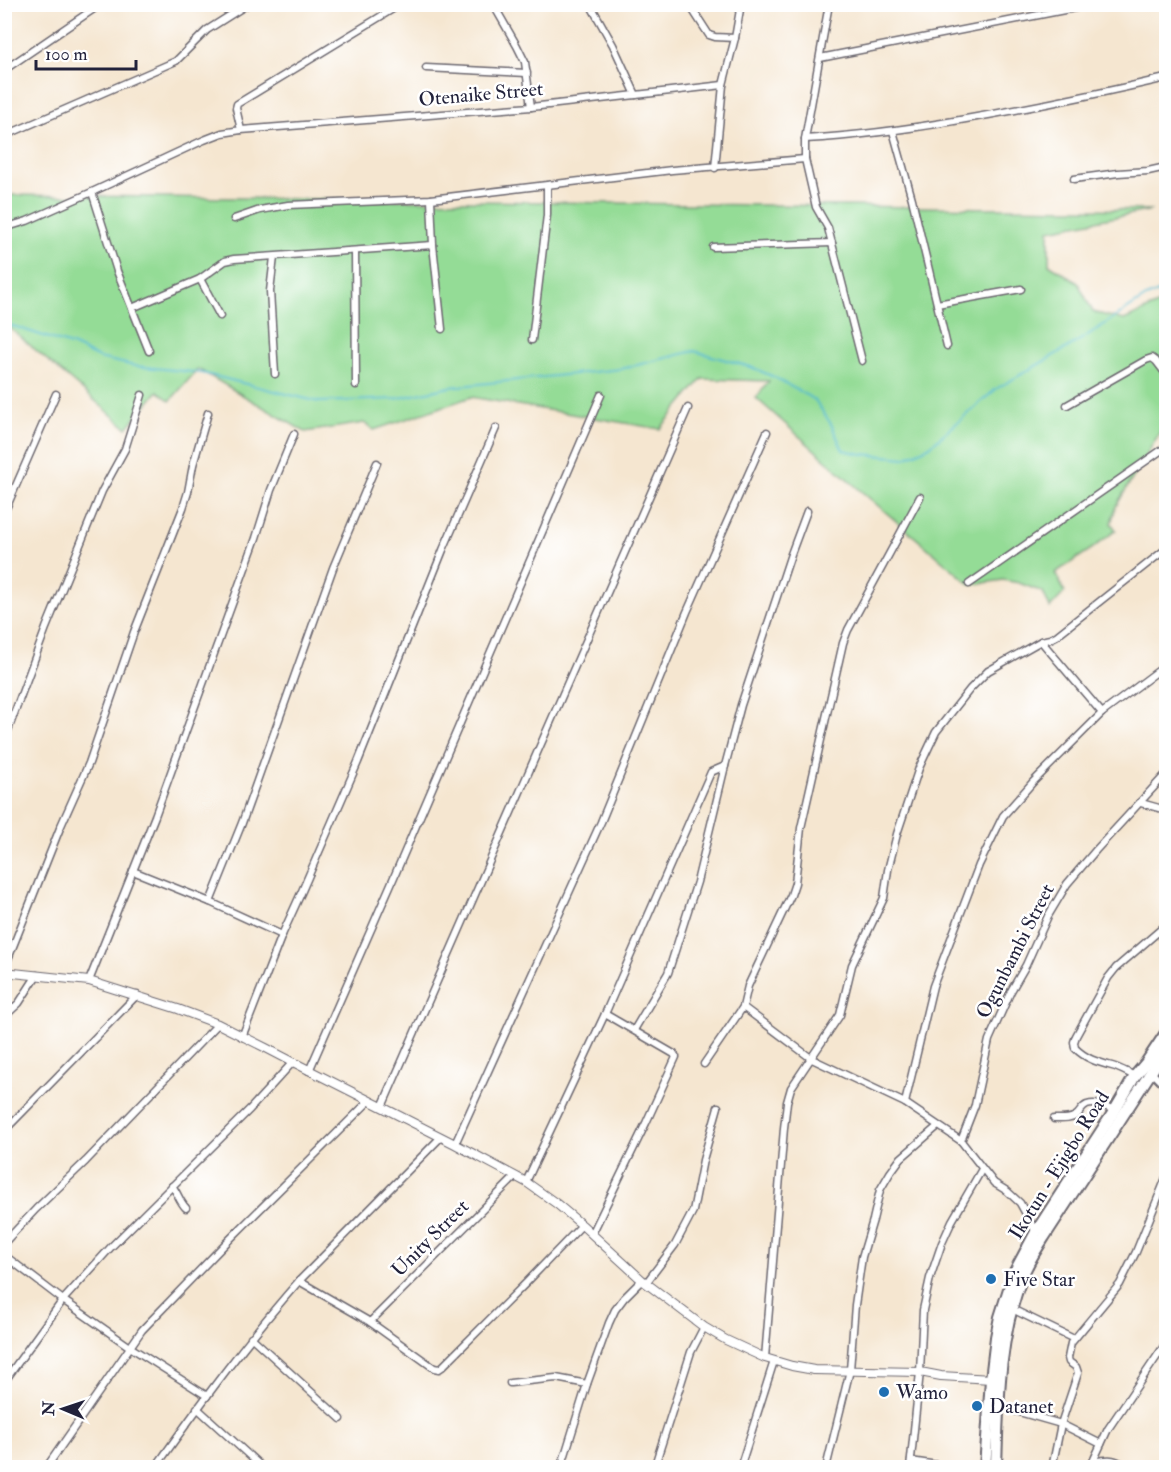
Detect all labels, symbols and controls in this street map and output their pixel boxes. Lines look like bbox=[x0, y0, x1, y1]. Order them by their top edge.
scale bar bbox=[36, 33, 136, 71]
text: 100 m bbox=[45, 43, 88, 66]
street label: Otenaike Street bbox=[418, 76, 545, 112]
street label: Ogunbambi Street bbox=[970, 879, 1060, 1023]
street label: Ikotun - Ejigbo Road bbox=[1003, 1086, 1115, 1244]
street label: Unity Street bbox=[386, 1194, 474, 1282]
place label: Five Star bbox=[1003, 1267, 1075, 1292]
marker: Five Star bbox=[984, 1272, 998, 1286]
north arrow bbox=[33, 1379, 93, 1439]
place label: Wamo bbox=[895, 1380, 948, 1405]
marker: Wamo bbox=[877, 1385, 891, 1399]
place label: Datanet bbox=[989, 1394, 1054, 1419]
marker: Datanet bbox=[970, 1399, 984, 1413]
text: N bbox=[39, 1400, 59, 1417]

